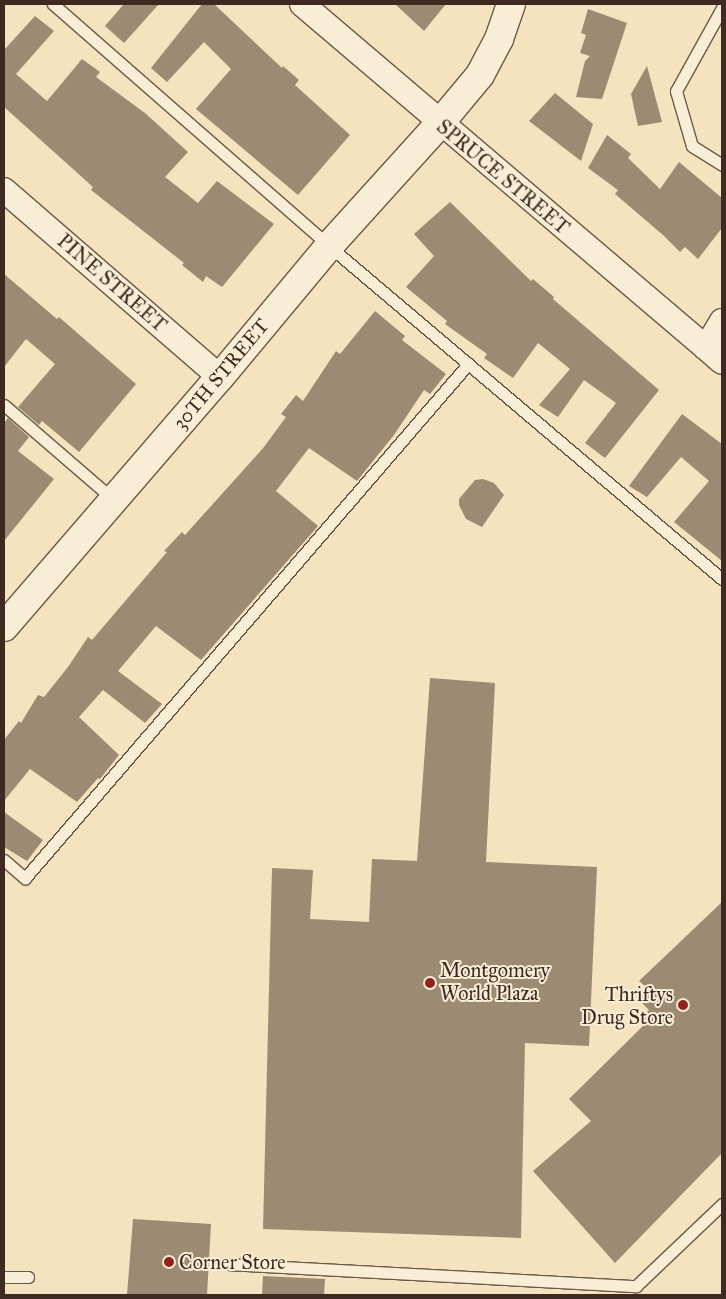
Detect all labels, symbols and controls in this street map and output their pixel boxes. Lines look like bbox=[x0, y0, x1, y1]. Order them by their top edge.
street label: SPRUCE STREET bbox=[432, 114, 574, 240]
street label: PINE STREET bbox=[52, 229, 172, 337]
street label: 30TH STREET bbox=[168, 314, 274, 434]
place label: Montgomery World Plaza bbox=[440, 959, 550, 1006]
marker: Montgomery World Plaza bbox=[424, 977, 436, 989]
place label: Thriftys Drug Store bbox=[581, 982, 673, 1029]
marker: Thriftys Drug Store bbox=[677, 999, 689, 1011]
place label: Corner Store bbox=[179, 1250, 286, 1274]
marker: Corner Store bbox=[163, 1256, 175, 1268]

